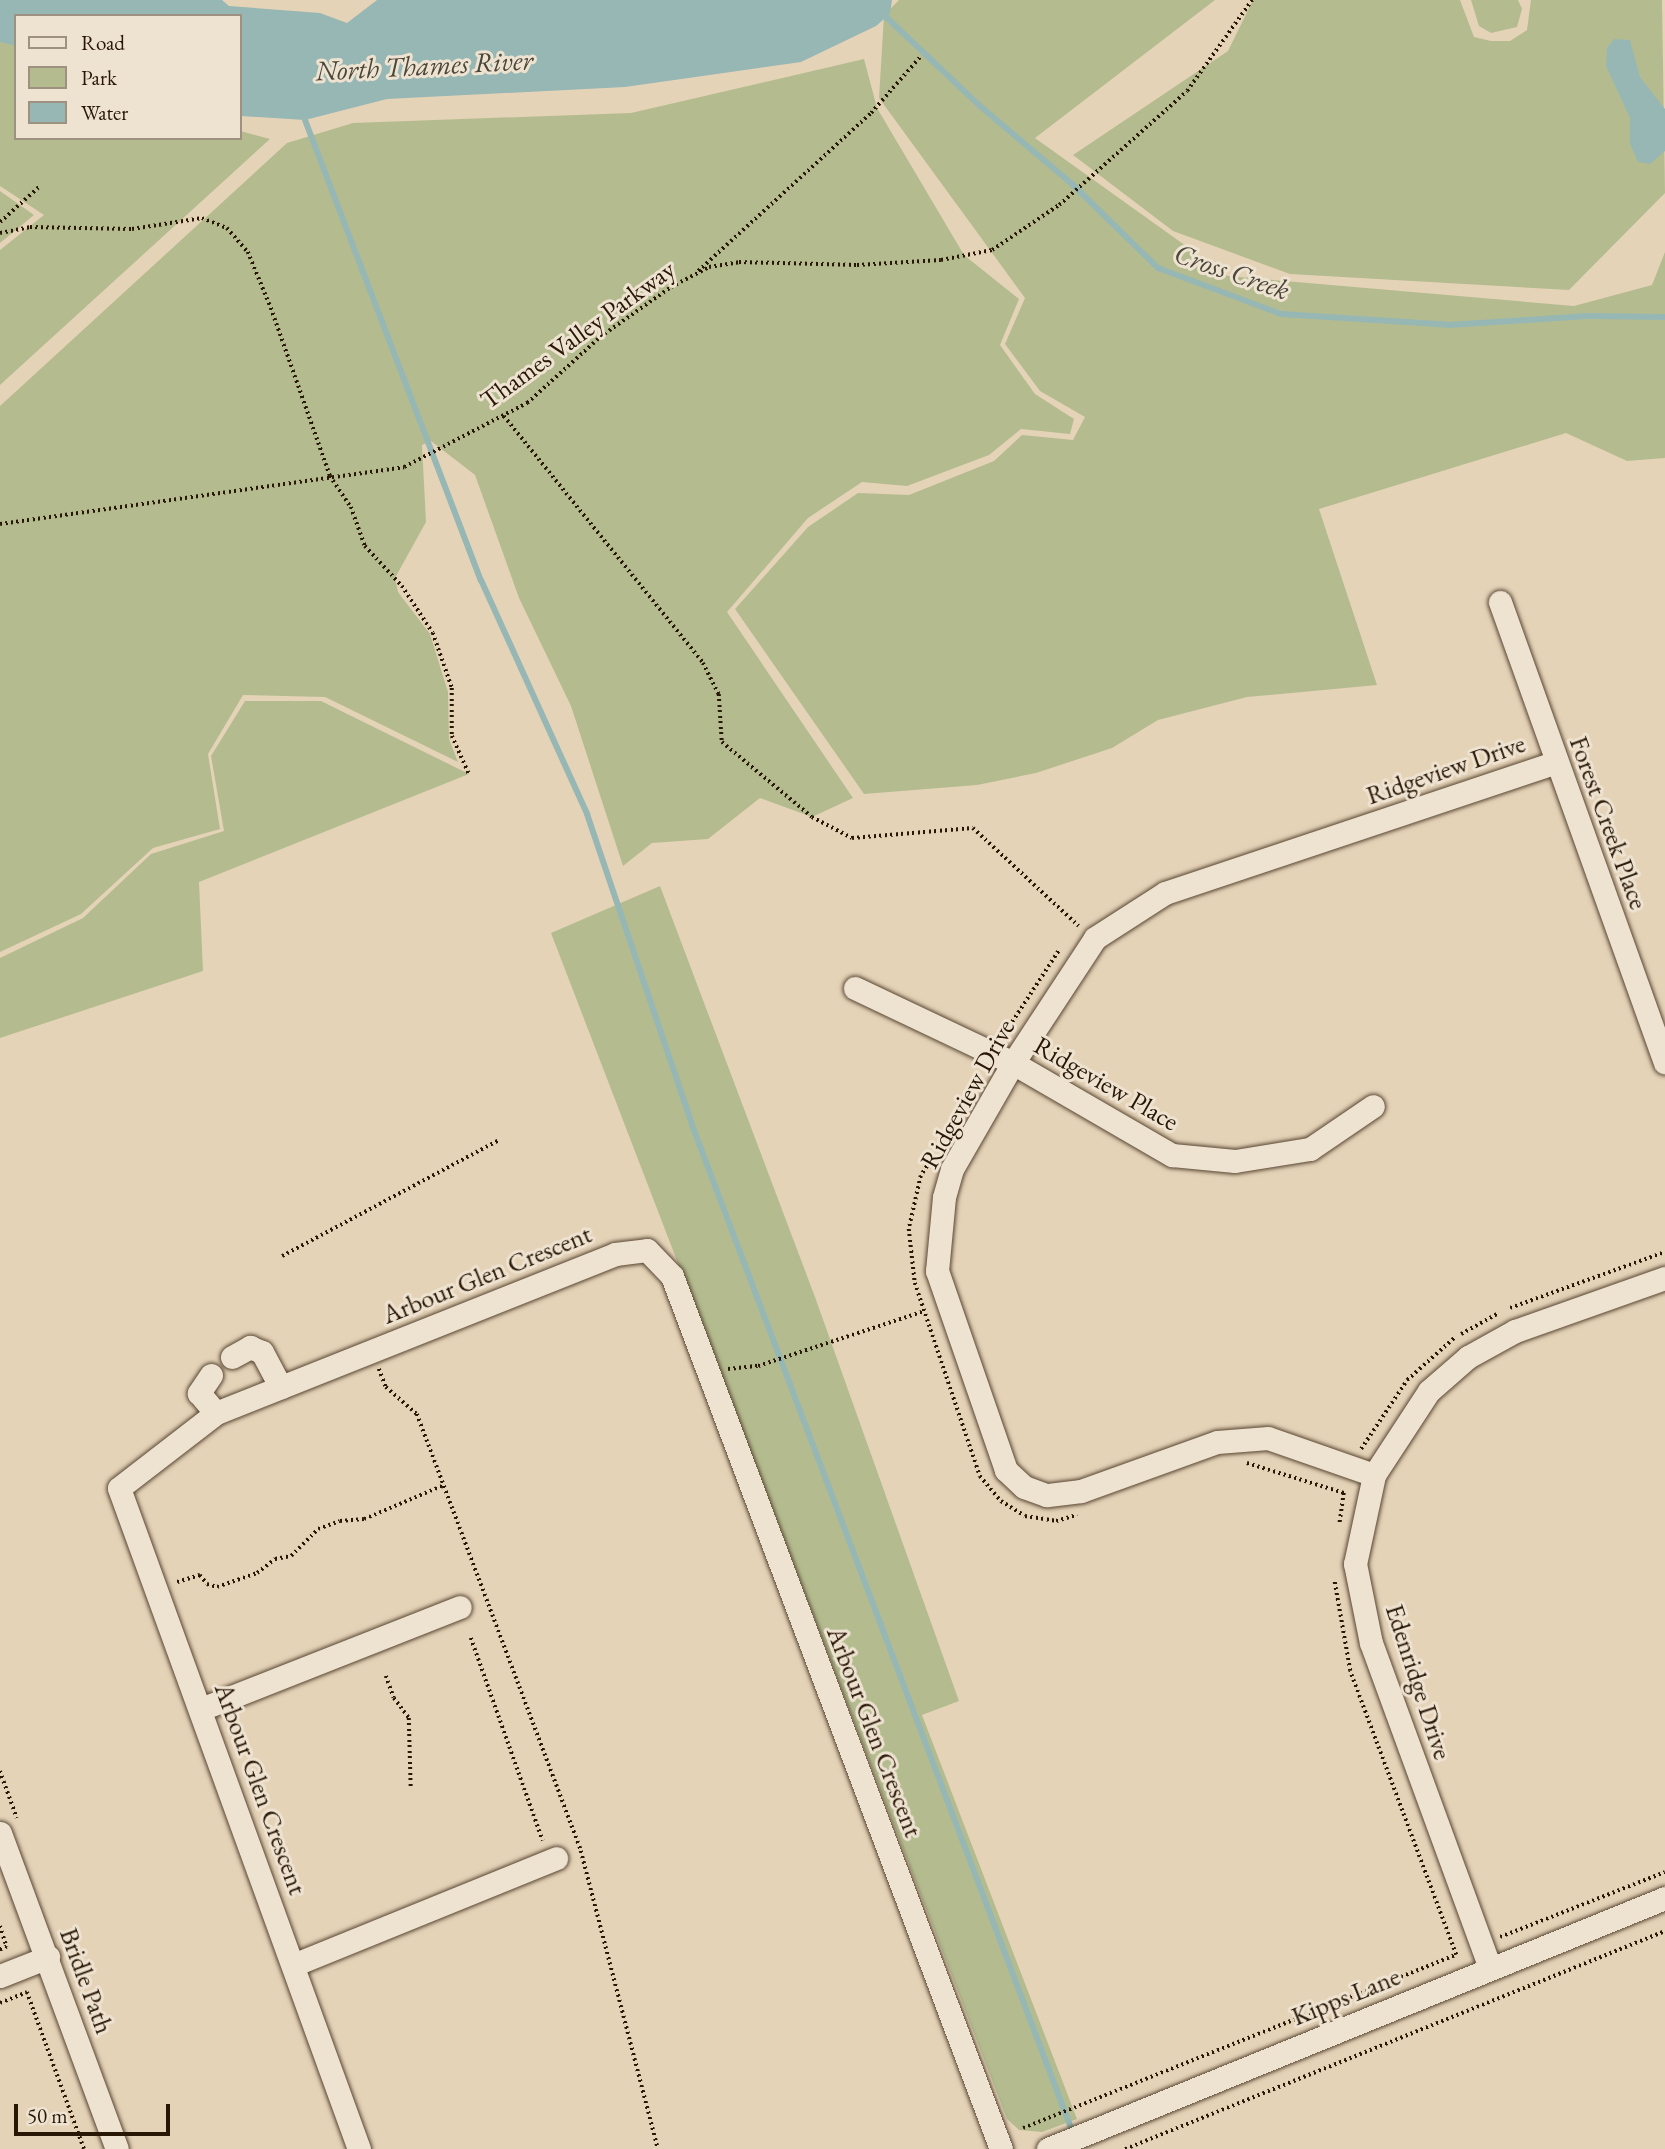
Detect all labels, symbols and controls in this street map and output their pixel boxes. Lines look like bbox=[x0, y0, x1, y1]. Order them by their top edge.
legend bbox=[14, 14, 242, 140]
text: Road bbox=[81, 29, 125, 56]
water label: North Thames River bbox=[314, 43, 534, 87]
text: Park bbox=[81, 64, 117, 91]
text: Water bbox=[81, 99, 128, 126]
water label: Cross Creek bbox=[1170, 236, 1294, 306]
street label: Thames Valley Parkway bbox=[475, 254, 681, 416]
street label: Ridgeview Drive bbox=[1362, 728, 1530, 812]
street label: Forest Creek Place bbox=[1562, 732, 1654, 914]
street label: Ridgeview Drive bbox=[914, 1014, 1022, 1174]
street label: Ridgeview Place bbox=[1028, 1030, 1184, 1138]
street label: Arbour Glen Crescent bbox=[378, 1219, 596, 1331]
street label: Edenridge Drive bbox=[1378, 1600, 1458, 1764]
street label: Arbour Glen Crescent bbox=[820, 1623, 928, 1841]
street label: Arbour Glen Crescent bbox=[207, 1679, 313, 1899]
street label: Bridle Path bbox=[53, 1924, 119, 2038]
street label: Kipps Lane bbox=[1287, 1961, 1405, 2033]
scale bar bbox=[18, 2090, 173, 2134]
text: 50 m bbox=[27, 2102, 68, 2129]

